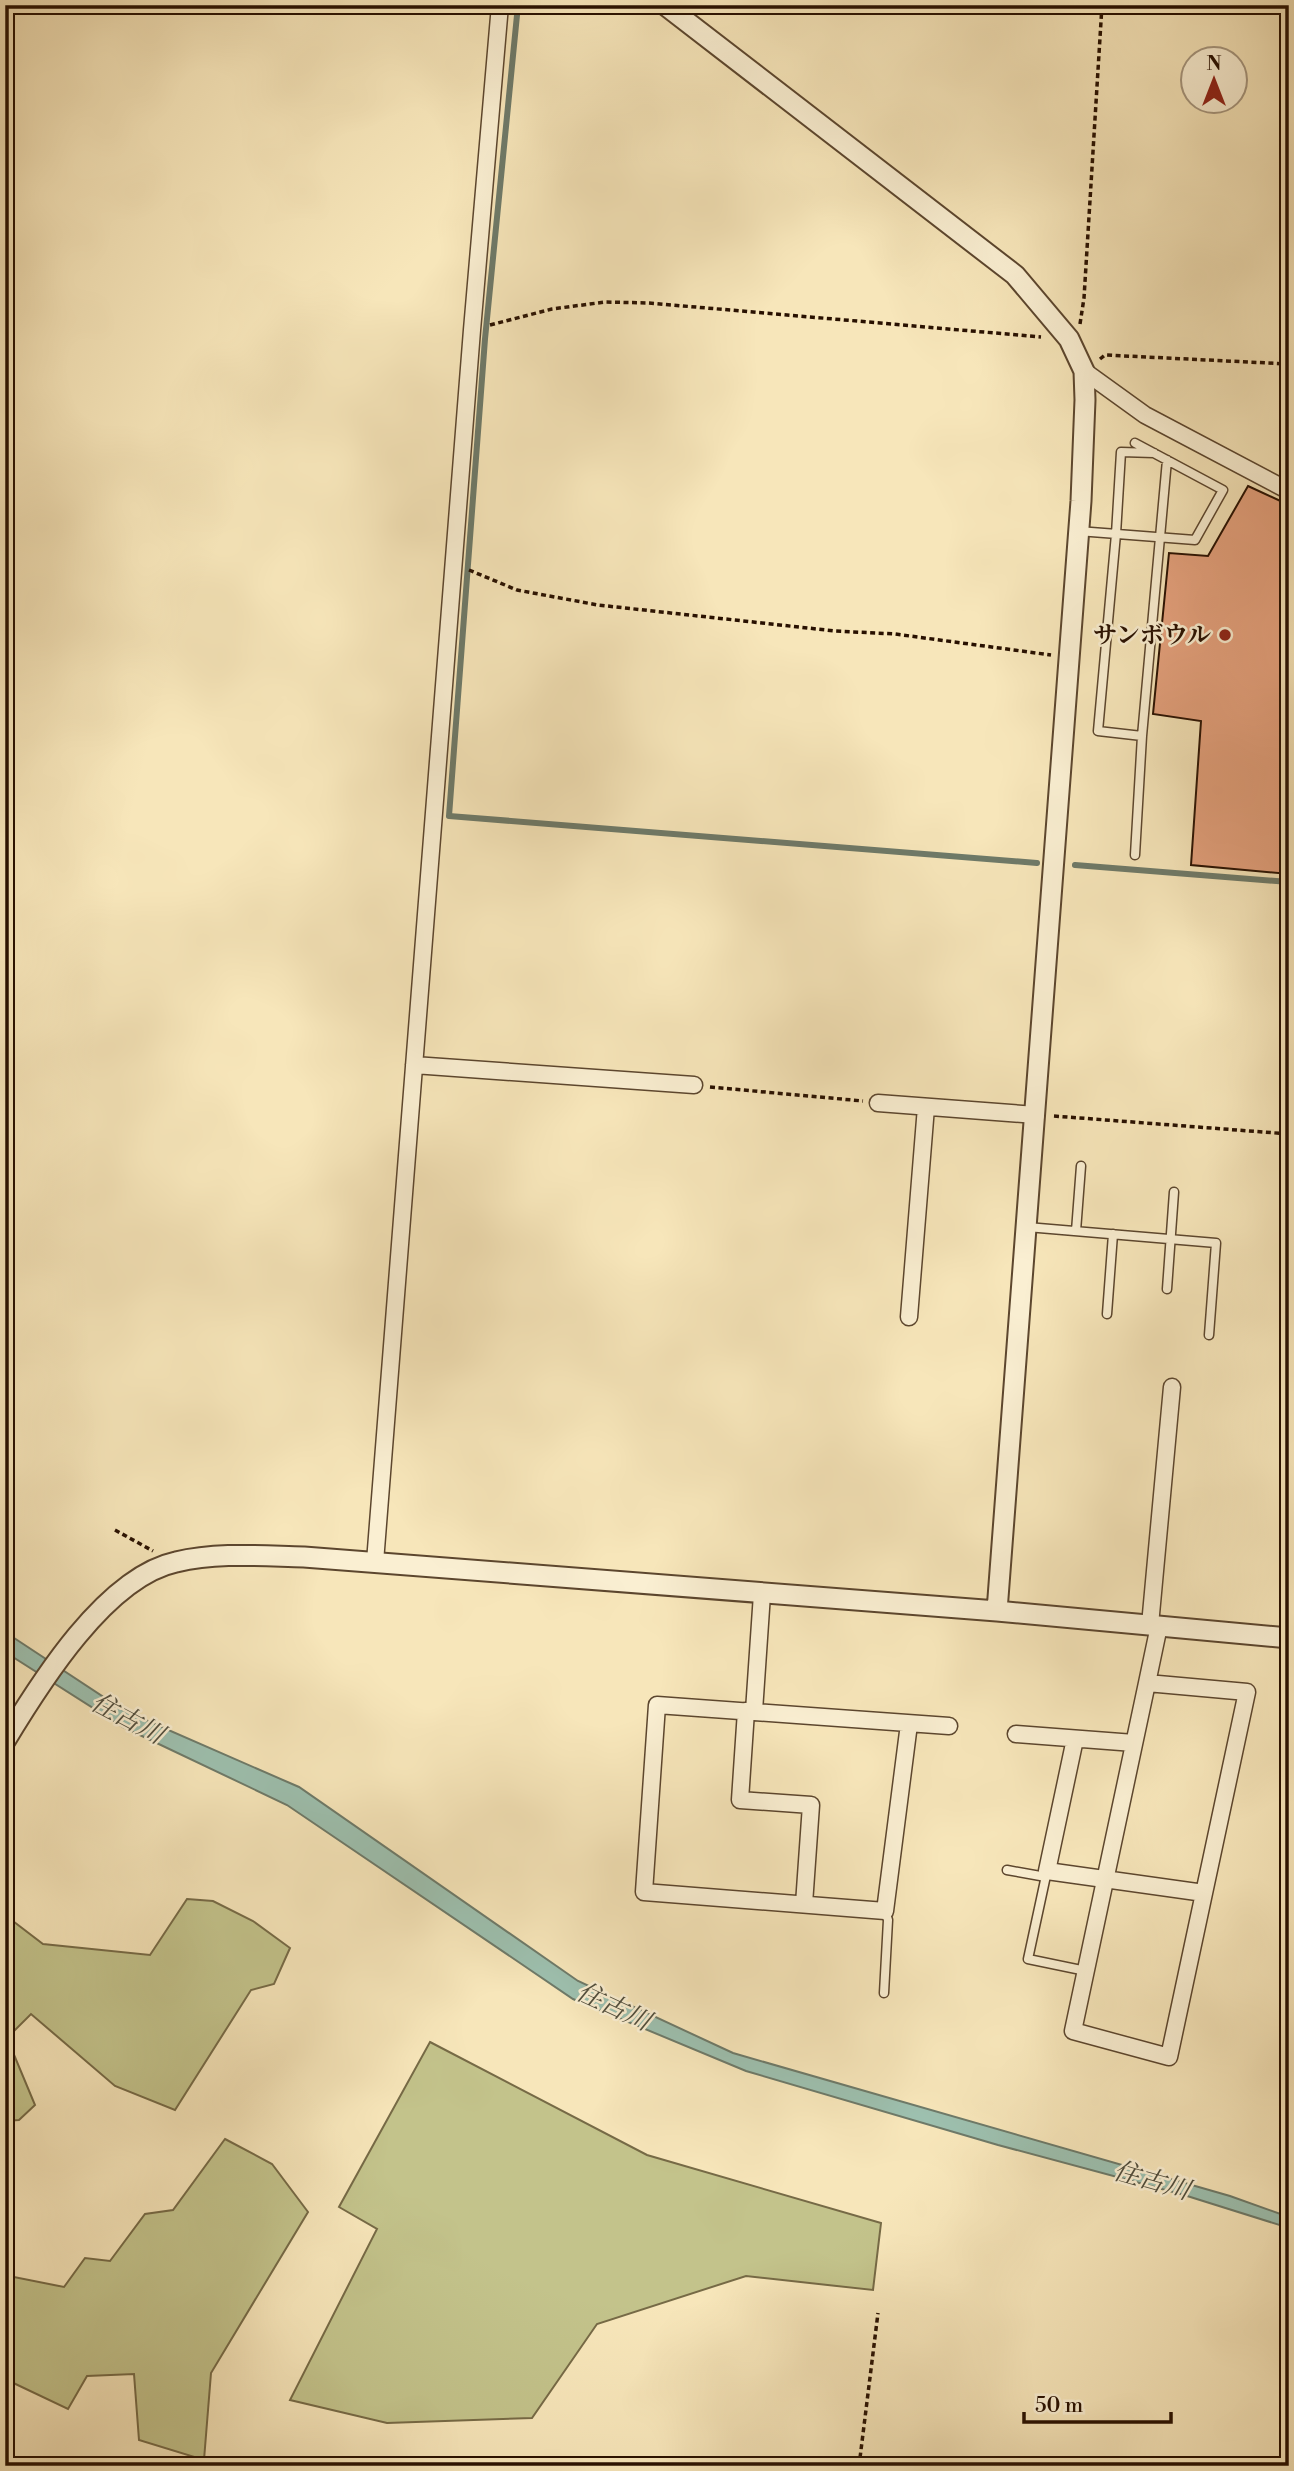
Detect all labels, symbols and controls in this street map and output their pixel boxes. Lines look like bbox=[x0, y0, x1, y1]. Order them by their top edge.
north arrow bbox=[1178, 46, 1248, 116]
text: N bbox=[1206, 52, 1222, 76]
place label: サンボウル bbox=[1093, 621, 1211, 651]
marker: サンボウル bbox=[1217, 627, 1233, 643]
water label: 住古川 bbox=[86, 1686, 172, 1753]
water label: 住古川 bbox=[571, 1976, 658, 2039]
water label: 住古川 bbox=[1110, 2155, 1197, 2208]
scale bar bbox=[1024, 2380, 1172, 2424]
text: 50 m bbox=[1035, 2393, 1083, 2419]

